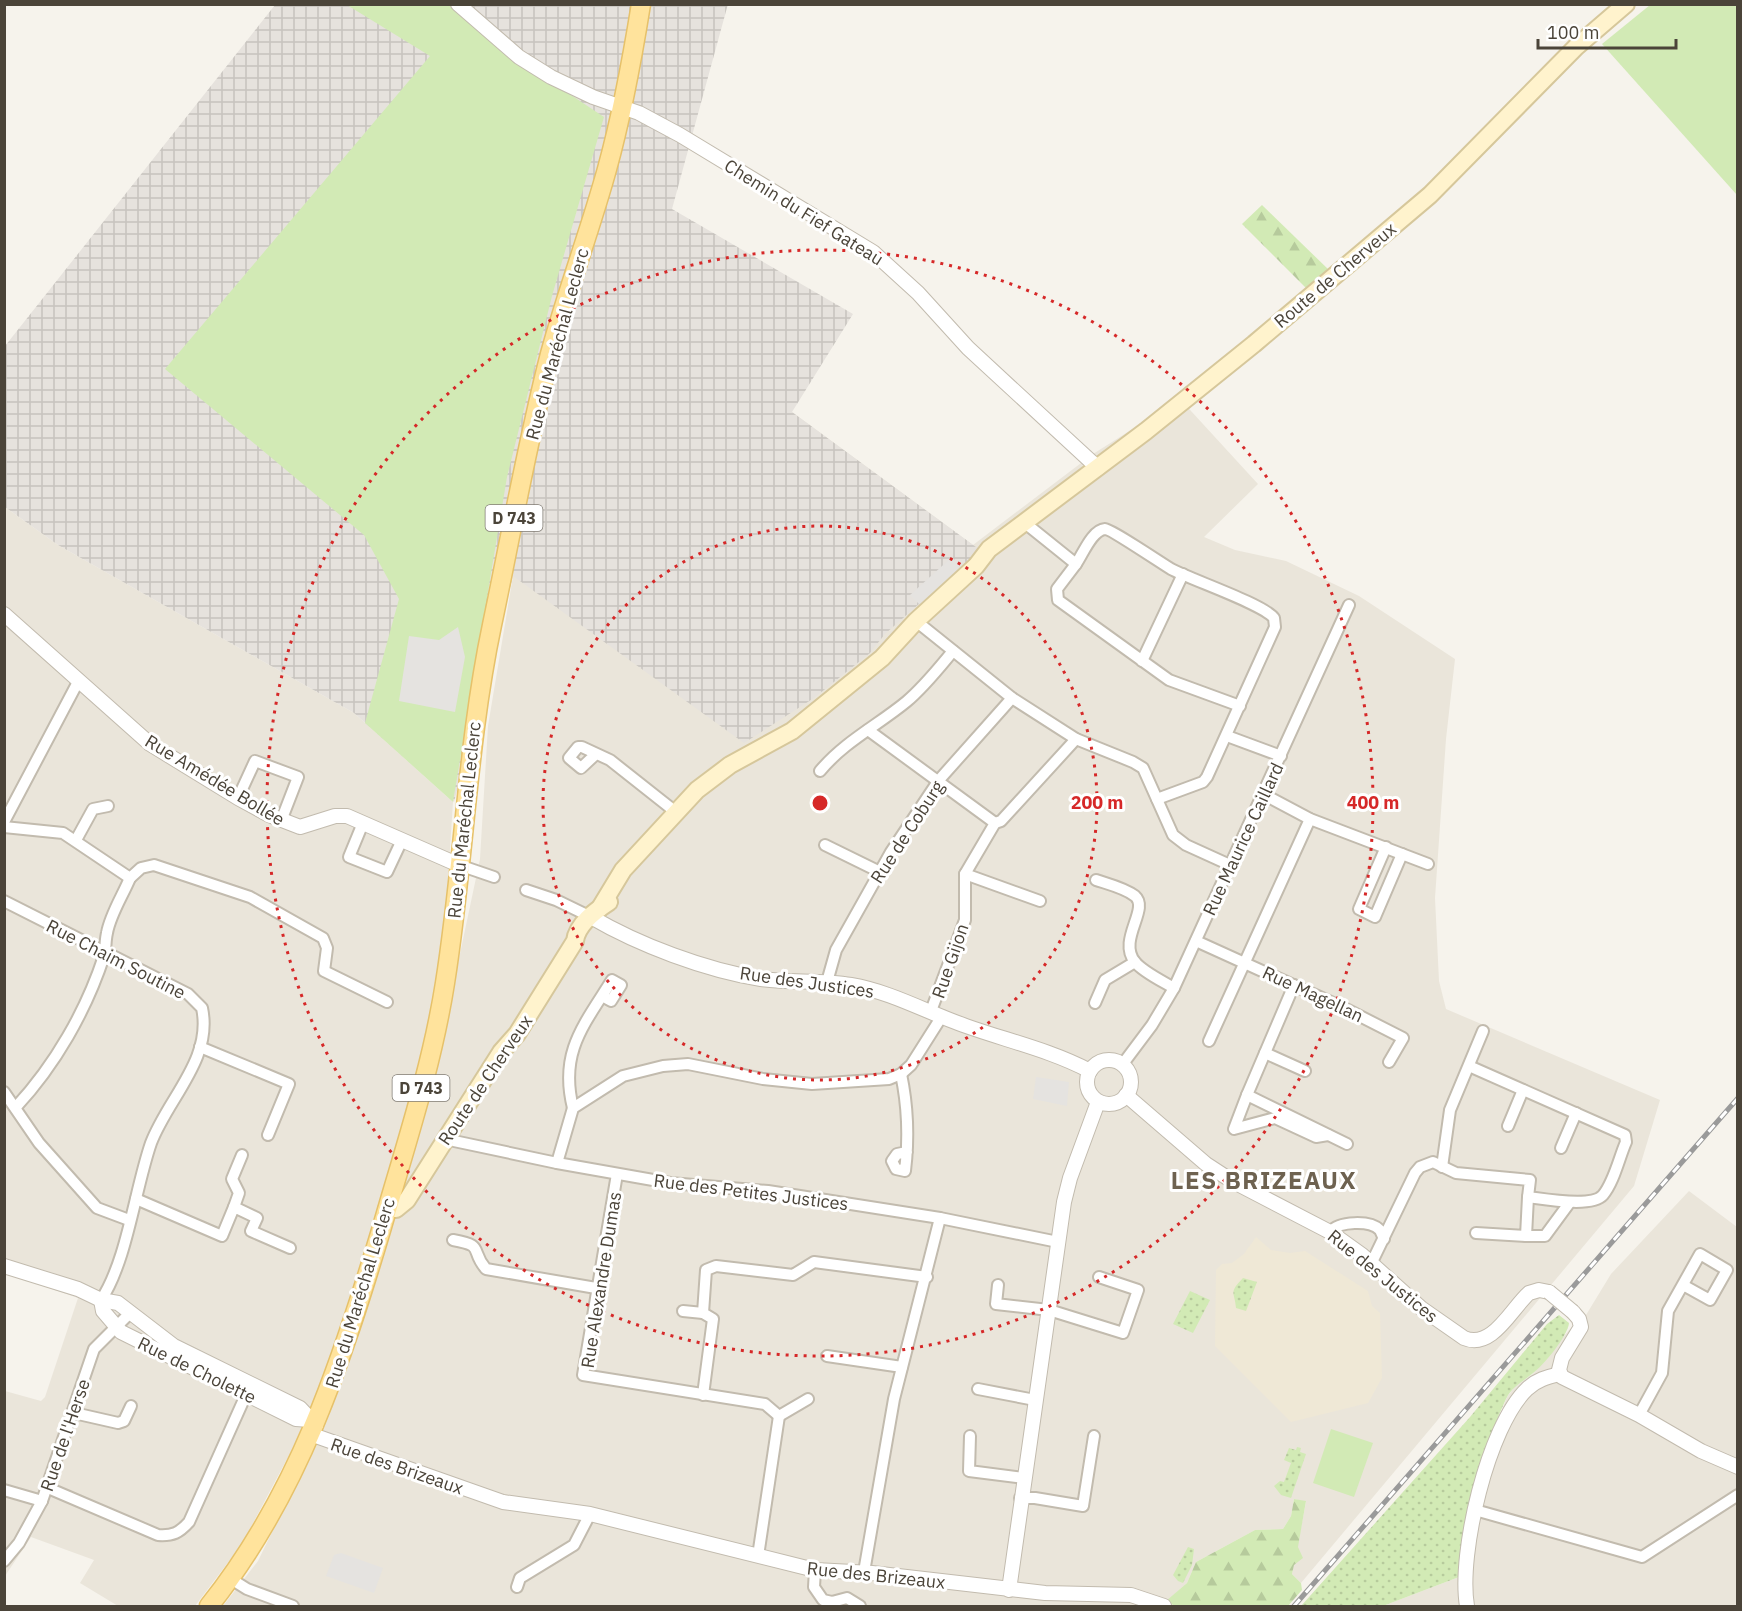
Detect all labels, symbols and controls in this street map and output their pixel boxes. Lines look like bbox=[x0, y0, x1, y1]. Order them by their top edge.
scale bar bbox=[1538, 12, 1676, 50]
text: 100 m bbox=[1547, 21, 1599, 44]
street label: Chemin du Fief Gateau bbox=[720, 154, 888, 270]
street label: Route de Cherveux bbox=[1269, 217, 1401, 333]
street label: Rue du Maréchal Leclerc bbox=[520, 246, 594, 442]
road number: D 743 bbox=[486, 505, 542, 531]
street label: Rue du Maréchal Leclerc bbox=[442, 721, 486, 919]
street label: Rue Amédée Bollée bbox=[141, 729, 289, 831]
street label: Rue Maurice Caillard bbox=[1197, 759, 1289, 919]
street label: Rue de Coburg bbox=[865, 776, 949, 888]
text: 200 m bbox=[1071, 791, 1123, 814]
text: 400 m bbox=[1347, 791, 1399, 814]
centre of rings bbox=[810, 793, 830, 813]
street label: Rue Chaim Soutine bbox=[43, 914, 189, 1004]
street label: Rue Gijon bbox=[926, 921, 974, 1001]
street label: Rue des Justices bbox=[738, 961, 876, 1003]
street label: Rue Magellan bbox=[1259, 961, 1367, 1027]
street label: Route de Cherveux bbox=[433, 1010, 537, 1150]
road number: D 743 bbox=[392, 1075, 450, 1101]
district label: LES BRIZEAUX bbox=[1171, 1164, 1357, 1196]
street label: Rue des Petites Justices bbox=[652, 1169, 850, 1215]
street label: Rue Alexandre Dumas bbox=[576, 1190, 626, 1370]
street label: Rue du Maréchal Leclerc bbox=[320, 1195, 400, 1391]
street label: Rue des Justices bbox=[1323, 1224, 1443, 1328]
street label: Rue de Cholette bbox=[134, 1331, 260, 1409]
street label: Rue de l'Herse bbox=[35, 1376, 95, 1494]
street label: Rue des Brizeaux bbox=[327, 1432, 467, 1500]
street label: Rue des Brizeaux bbox=[806, 1556, 946, 1594]

